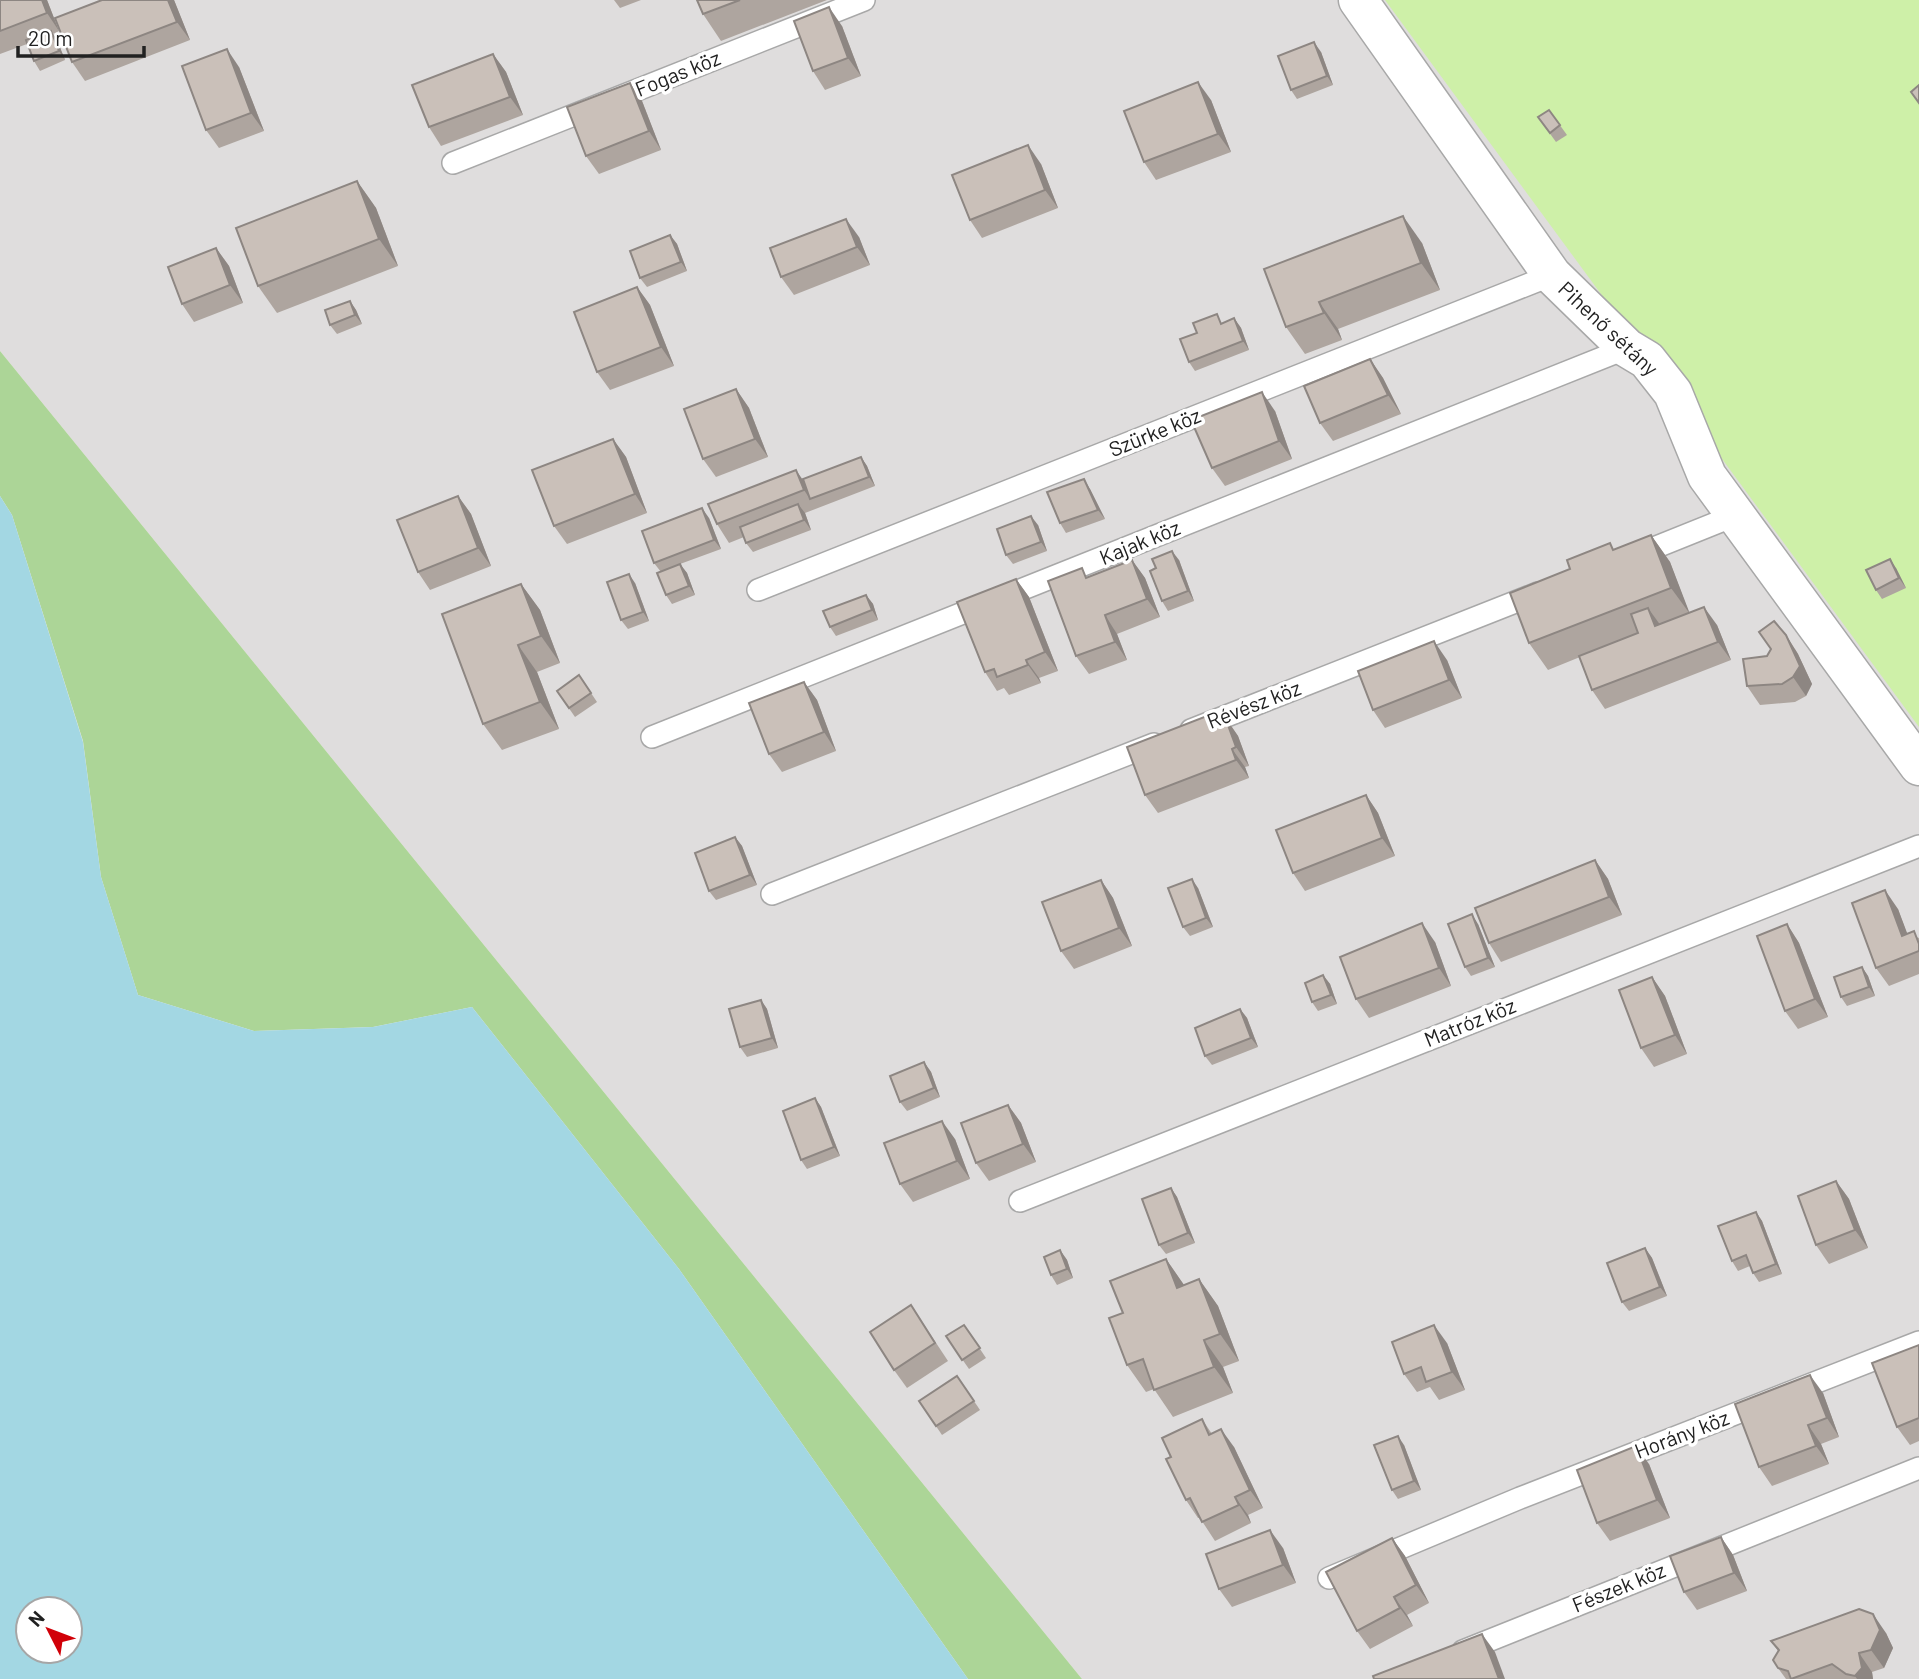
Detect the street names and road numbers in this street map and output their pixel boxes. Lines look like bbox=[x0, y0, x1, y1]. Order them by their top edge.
street label: Fogas köz bbox=[631, 44, 724, 101]
street label: Pihenő sétány bbox=[1554, 275, 1664, 381]
street label: Szürke köz bbox=[1105, 402, 1204, 461]
street label: Kajak köz bbox=[1095, 514, 1183, 569]
street label: Révész köz bbox=[1203, 674, 1304, 733]
street label: Matróz köz bbox=[1420, 992, 1519, 1051]
street label: Horány köz bbox=[1631, 1404, 1732, 1463]
street label: Fészek köz bbox=[1568, 1557, 1669, 1617]

